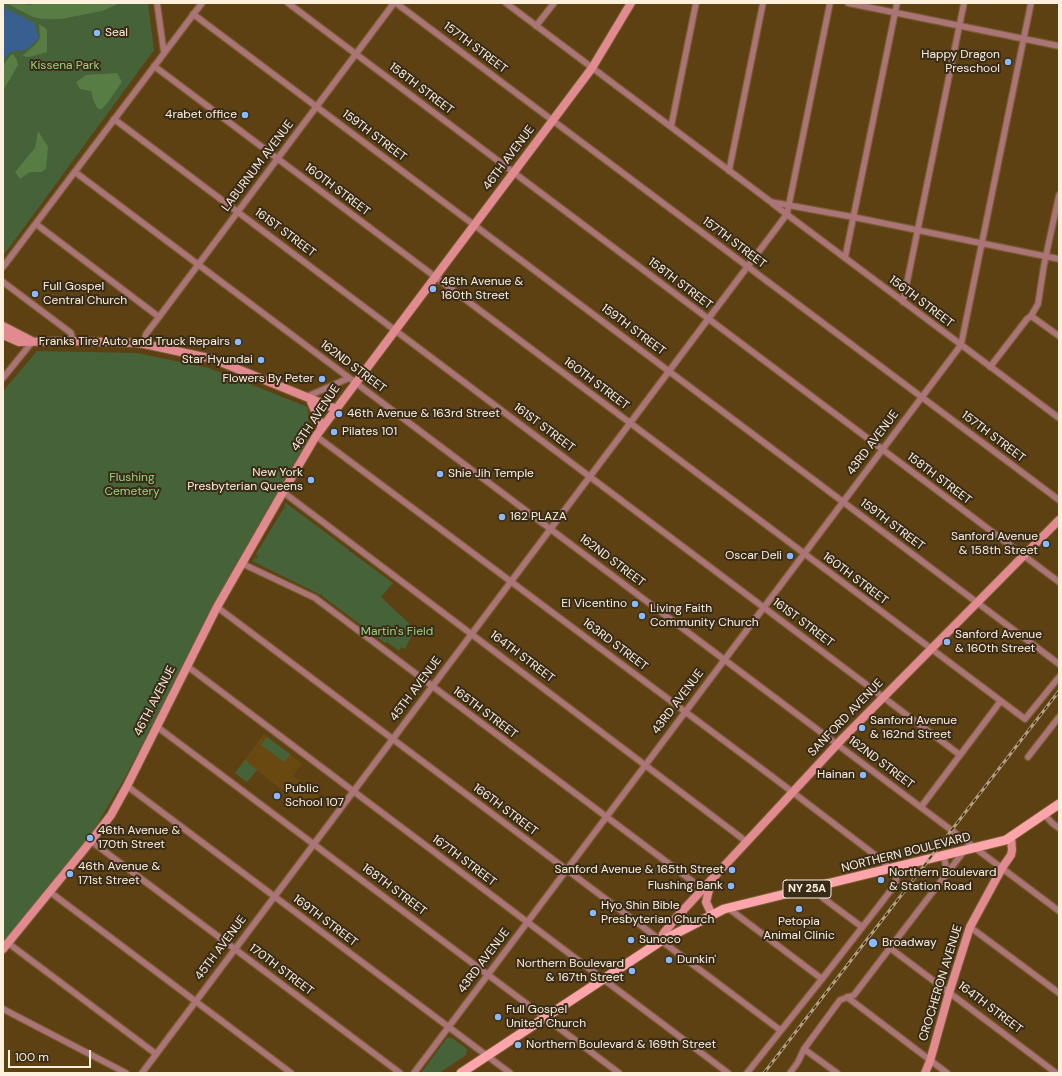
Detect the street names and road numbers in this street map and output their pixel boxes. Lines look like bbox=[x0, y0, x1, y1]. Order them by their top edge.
street label: 157TH STREET bbox=[440, 19, 510, 77]
street label: 158TH STREET bbox=[386, 60, 456, 118]
street label: 159TH STREET bbox=[339, 107, 409, 165]
street label: LABURNUM AVENUE bbox=[219, 118, 297, 214]
street label: 46TH AVENUE bbox=[480, 123, 538, 193]
street label: 160TH STREET bbox=[302, 161, 372, 219]
street label: 161ST STREET bbox=[252, 205, 318, 261]
street label: 157TH STREET bbox=[699, 214, 769, 272]
street label: 158TH STREET bbox=[645, 255, 715, 313]
street label: 156TH STREET bbox=[886, 273, 956, 331]
street label: 159TH STREET bbox=[598, 301, 668, 359]
street label: 162ND STREET bbox=[317, 338, 389, 396]
street label: 160TH STREET bbox=[561, 355, 631, 413]
street label: 46TH AVENUE bbox=[288, 382, 344, 454]
street label: 161ST STREET bbox=[511, 400, 577, 456]
street label: 43RD AVENUE bbox=[844, 408, 902, 478]
street label: 157TH STREET bbox=[958, 408, 1028, 466]
street label: 158TH STREET bbox=[904, 450, 974, 508]
street label: 159TH STREET bbox=[857, 496, 927, 554]
street label: 162ND STREET bbox=[576, 532, 648, 590]
street label: 160TH STREET bbox=[820, 550, 890, 608]
street label: 161ST STREET bbox=[770, 595, 836, 651]
street label: 163RD STREET bbox=[580, 616, 650, 674]
street label: 164TH STREET bbox=[487, 628, 557, 686]
street label: 45TH AVENUE bbox=[387, 654, 445, 724]
street label: 46TH AVENUE bbox=[131, 663, 179, 739]
street label: 43RD AVENUE bbox=[649, 667, 707, 737]
street label: SANFORD AVENUE bbox=[805, 676, 887, 760]
street label: 165TH STREET bbox=[450, 684, 520, 742]
street label: 162ND STREET bbox=[845, 734, 917, 792]
street label: 166TH STREET bbox=[470, 781, 540, 839]
street label: NORTHERN BOULEVARD bbox=[840, 830, 972, 876]
street label: 167TH STREET bbox=[429, 832, 499, 890]
street label: 168TH STREET bbox=[359, 861, 429, 919]
road number: NY 25A bbox=[783, 880, 831, 898]
street label: 169TH STREET bbox=[290, 892, 360, 950]
street label: 45TH AVENUE bbox=[192, 913, 250, 983]
street label: CROCHERON AVENUE bbox=[916, 923, 966, 1043]
street label: 43RD AVENUE bbox=[455, 926, 513, 996]
street label: 170TH STREET bbox=[246, 941, 316, 999]
street label: 164TH STREET bbox=[955, 979, 1025, 1037]

